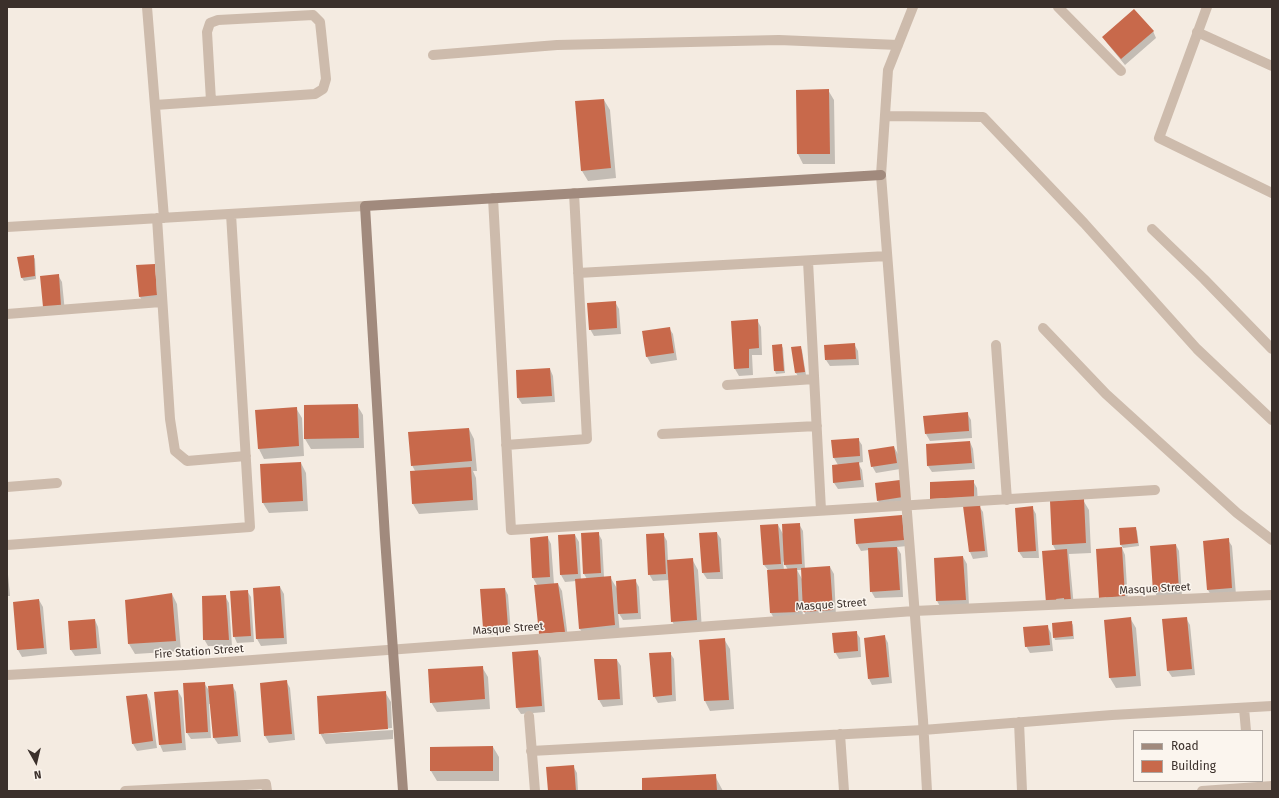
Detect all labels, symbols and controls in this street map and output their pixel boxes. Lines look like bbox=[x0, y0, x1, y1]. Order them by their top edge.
street label: Masque Street bbox=[1119, 581, 1191, 597]
street label: Masque Street bbox=[795, 596, 867, 614]
street label: Masque Street bbox=[472, 620, 544, 638]
street label: Fire Station Street bbox=[154, 642, 244, 662]
legend bbox=[1133, 730, 1263, 782]
text: Road bbox=[1171, 739, 1199, 753]
north arrow bbox=[16, 742, 56, 782]
text: Building bbox=[1171, 759, 1216, 773]
text: N bbox=[33, 767, 42, 781]

